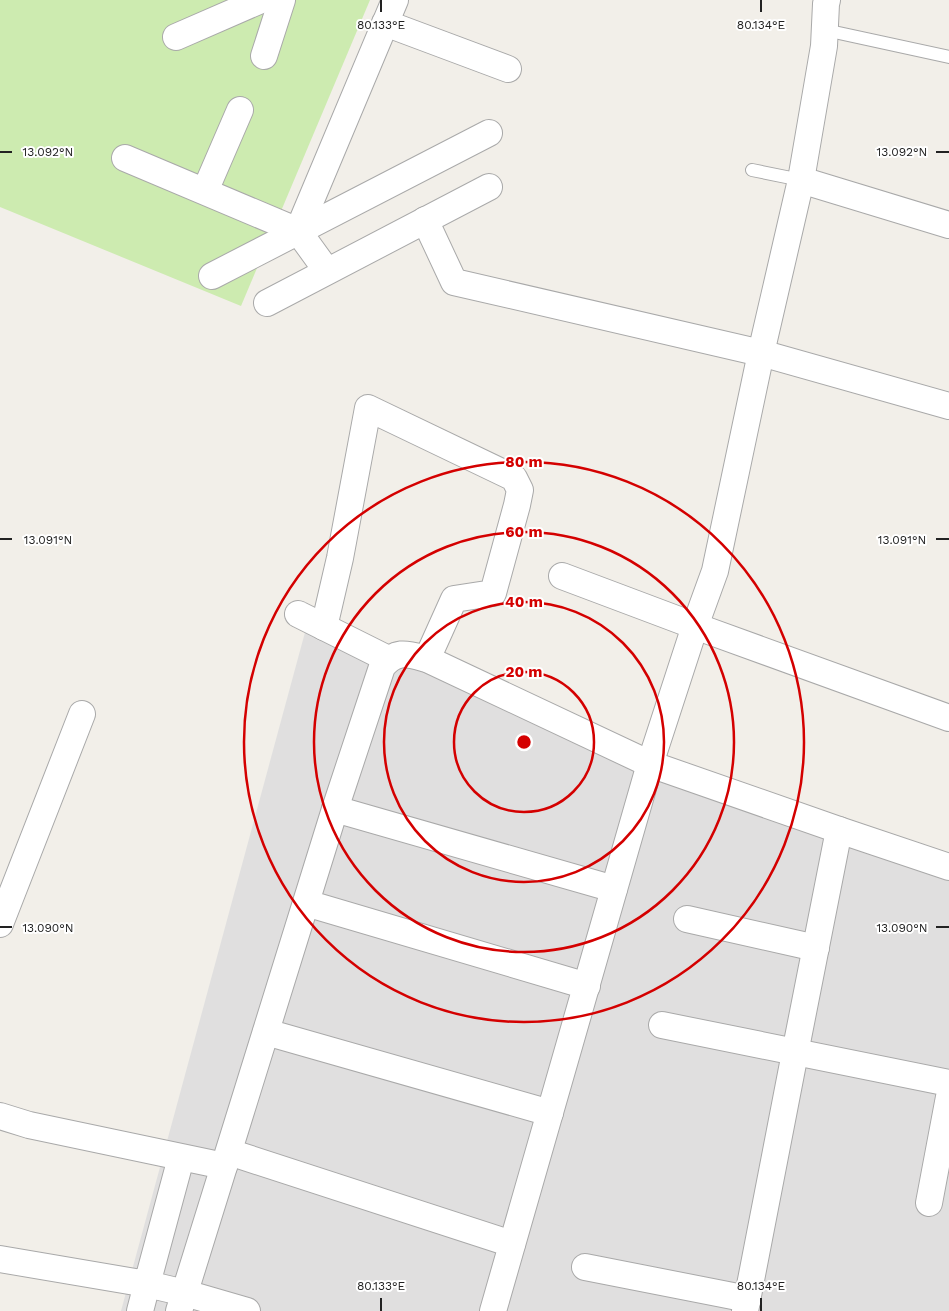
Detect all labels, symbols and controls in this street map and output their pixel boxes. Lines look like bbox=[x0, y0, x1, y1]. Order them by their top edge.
text: 80.133°E bbox=[357, 18, 405, 32]
text: 80.134°E bbox=[737, 18, 786, 32]
text: 13.092°N bbox=[23, 145, 73, 159]
text: 13.092°N bbox=[877, 145, 927, 159]
text: 80 m bbox=[505, 453, 543, 471]
text: 60 m bbox=[505, 523, 543, 541]
text: 13.091°N bbox=[24, 533, 72, 547]
text: 13.091°N bbox=[878, 533, 926, 547]
text: 40 m bbox=[505, 593, 543, 611]
text: 20 m bbox=[505, 663, 543, 681]
centre of rings bbox=[515, 733, 533, 751]
text: 13.090°N bbox=[22, 921, 74, 935]
text: 13.090°N bbox=[876, 921, 928, 935]
text: 80.133°E bbox=[357, 1279, 405, 1293]
text: 80.134°E bbox=[737, 1279, 786, 1293]

